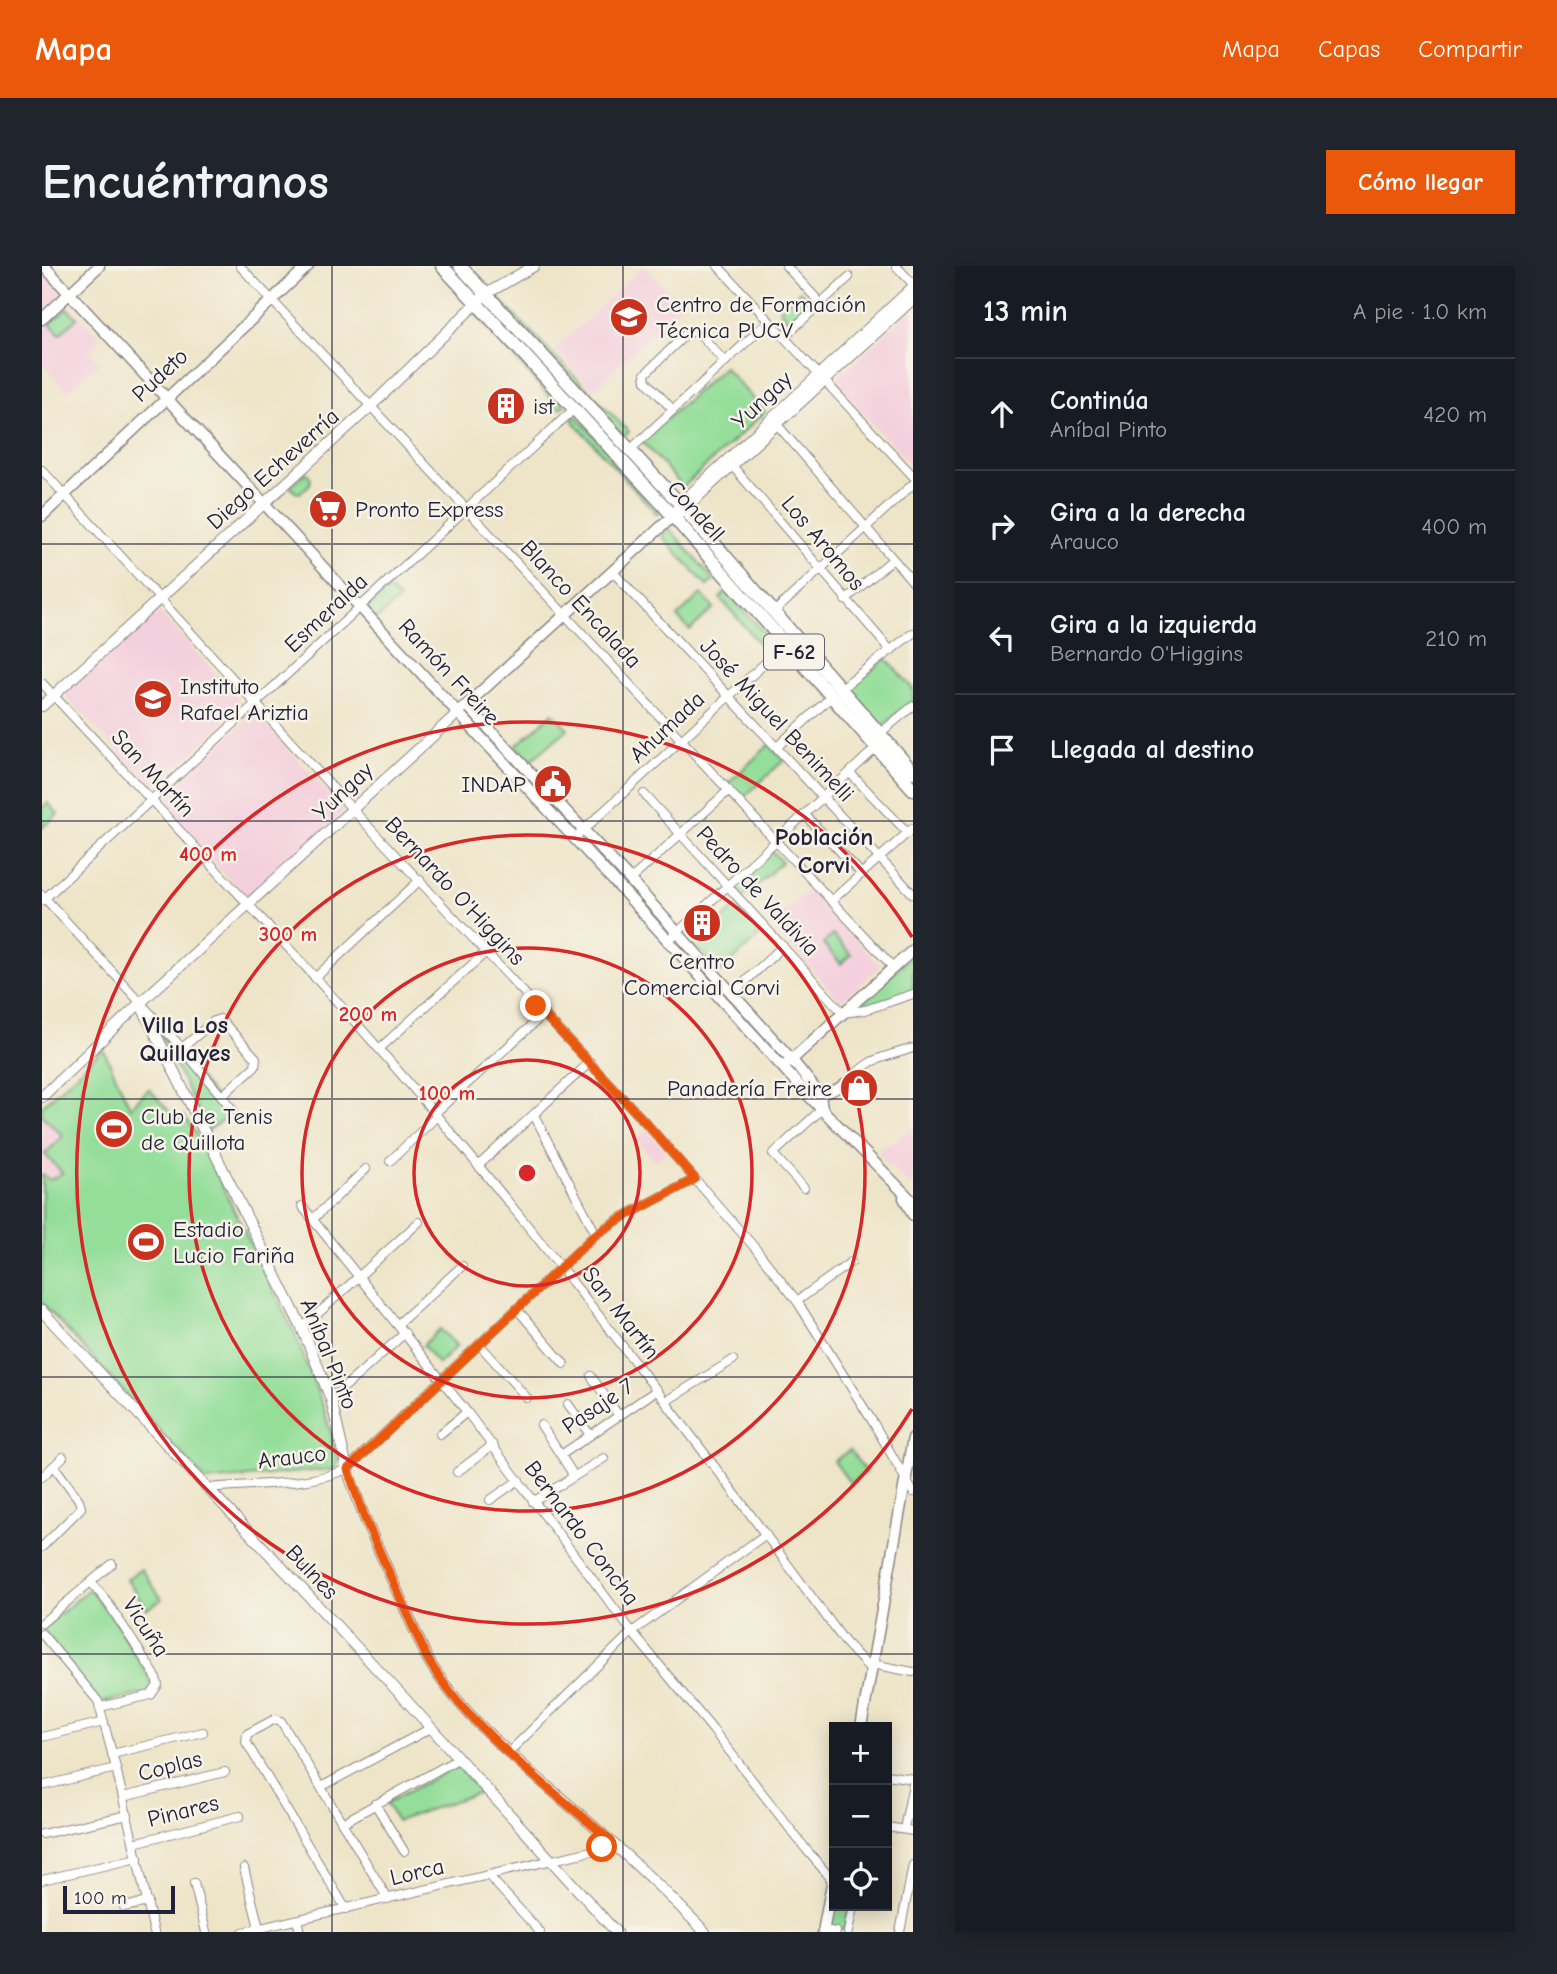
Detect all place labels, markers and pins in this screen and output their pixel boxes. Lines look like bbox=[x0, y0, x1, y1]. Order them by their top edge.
place label: Centro de Formación Técnica PUCV bbox=[656, 291, 866, 344]
school or university icon: Centro de Formación Técnica PUCV bbox=[608, 296, 650, 338]
building icon: ist bbox=[485, 385, 527, 427]
place label: ist bbox=[533, 393, 556, 420]
supermarket icon: Pronto Express bbox=[307, 488, 349, 530]
place label: Pronto Express bbox=[355, 496, 504, 523]
place label: Instituto Rafael Ariztia bbox=[180, 673, 309, 726]
school or university icon: Instituto Rafael Ariztia bbox=[132, 678, 174, 720]
public building icon: INDAP bbox=[532, 763, 574, 805]
place label: INDAP bbox=[461, 771, 526, 798]
building icon: Centro Comercial Corvi bbox=[681, 902, 723, 944]
place label: Centro Comercial Corvi bbox=[624, 948, 780, 1001]
shop icon: Panadería Freire bbox=[838, 1067, 880, 1109]
place label: Panadería Freire bbox=[667, 1075, 832, 1102]
place label: Club de Tenis de Quillota bbox=[141, 1103, 273, 1156]
sports icon: Club de Tenis de Quillota bbox=[93, 1108, 135, 1150]
centre of rings bbox=[515, 1161, 539, 1185]
place label: Estadio Lucio Fariña bbox=[173, 1216, 295, 1269]
sports icon: Estadio Lucio Fariña bbox=[125, 1221, 167, 1263]

